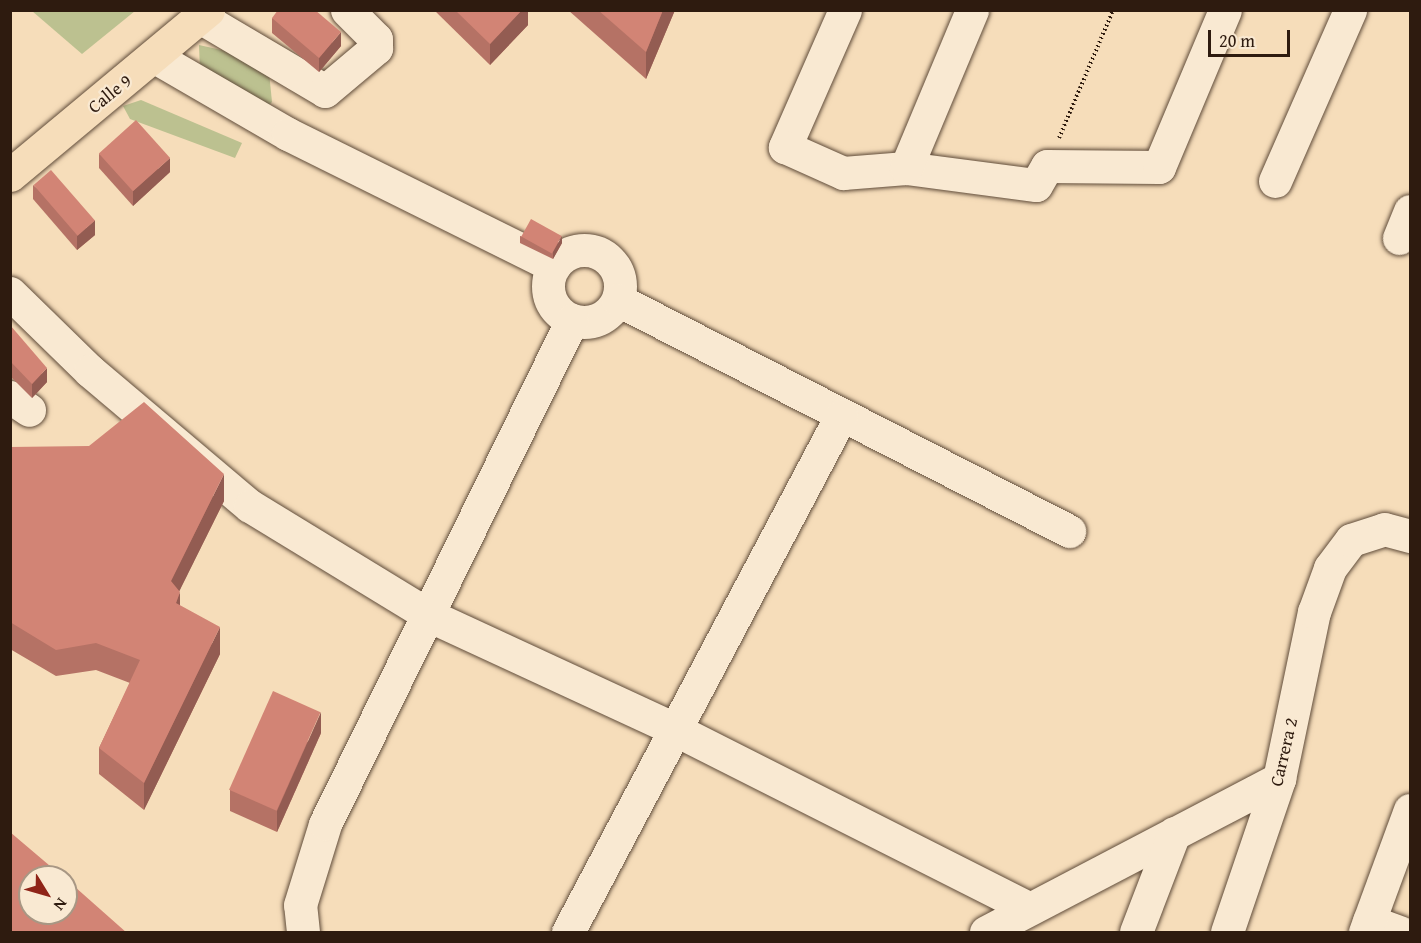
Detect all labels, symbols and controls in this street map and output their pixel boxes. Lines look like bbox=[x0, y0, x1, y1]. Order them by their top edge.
scale bar bbox=[1211, 18, 1294, 56]
text: 20 m bbox=[1219, 27, 1255, 54]
street label: Calle 9 bbox=[84, 70, 136, 118]
street label: Carrera 2 bbox=[1266, 716, 1302, 788]
north arrow bbox=[18, 865, 78, 925]
text: N bbox=[48, 893, 74, 916]

